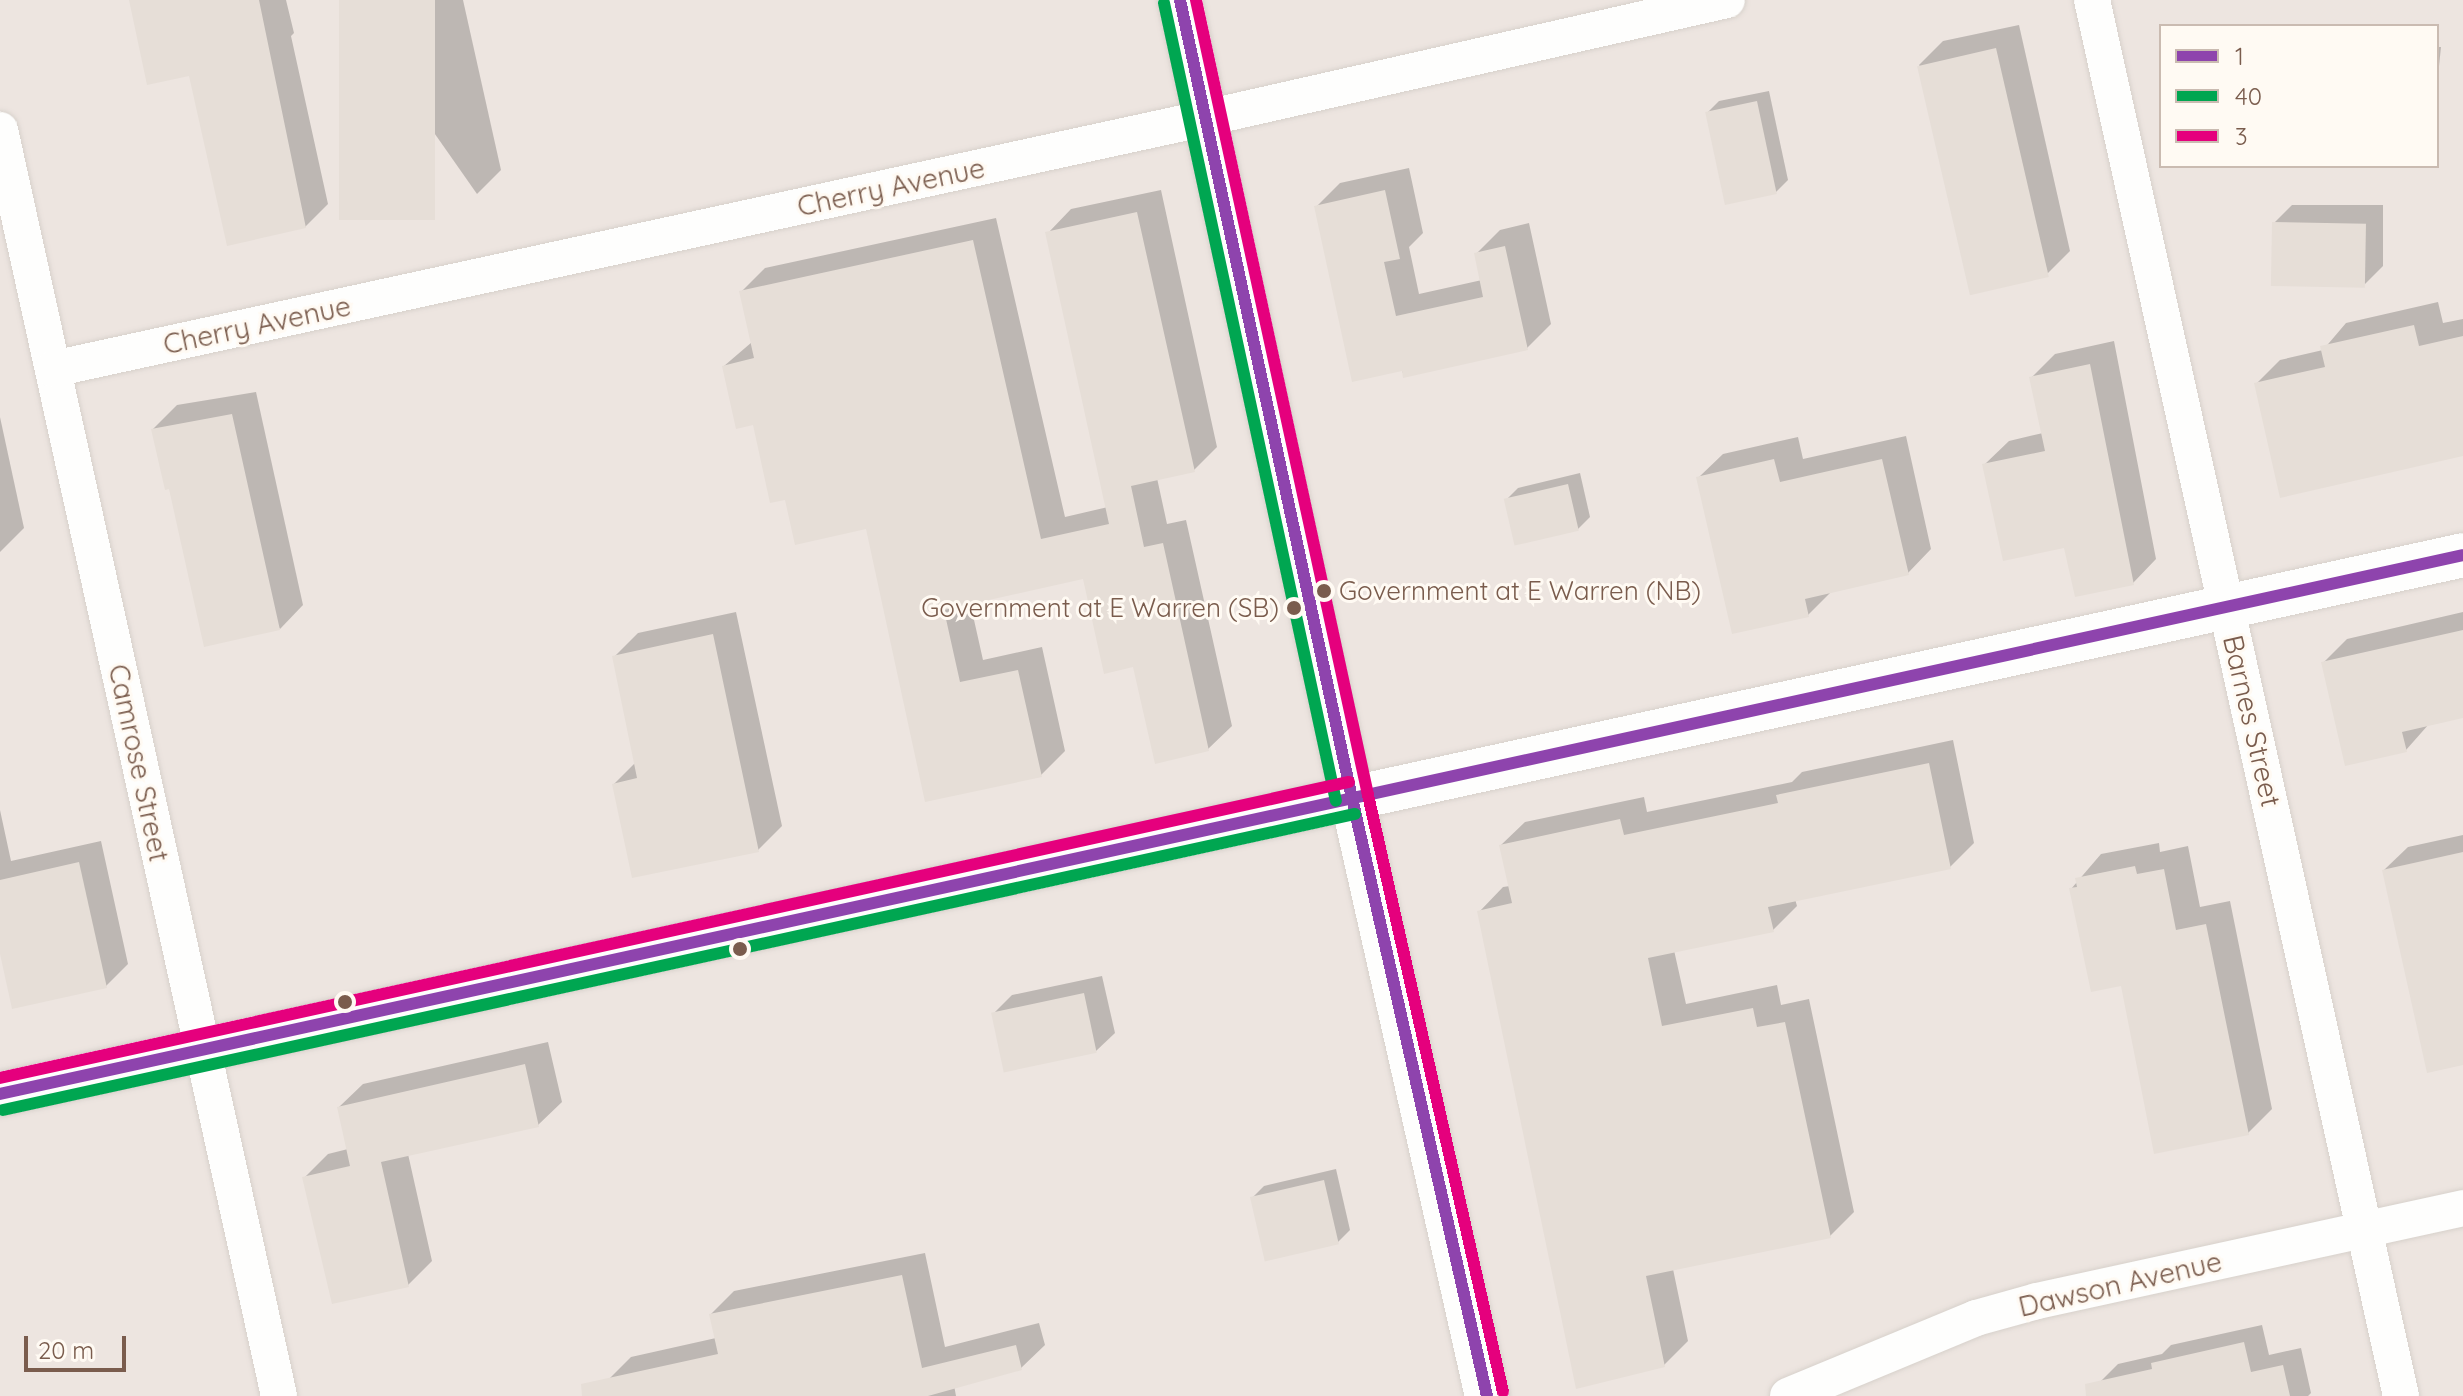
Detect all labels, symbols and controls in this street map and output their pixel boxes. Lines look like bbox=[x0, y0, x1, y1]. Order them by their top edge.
legend bbox=[2159, 24, 2439, 168]
text: 1 bbox=[2235, 41, 2244, 71]
text: 40 bbox=[2235, 81, 2262, 111]
text: 3 bbox=[2235, 121, 2248, 151]
street label: Cherry Avenue bbox=[794, 151, 988, 223]
street label: Cherry Avenue bbox=[160, 289, 354, 361]
place label: Government at E Warren (NB) bbox=[1339, 575, 1701, 607]
marker: Government at E Warren (NB) bbox=[1316, 583, 1332, 599]
place label: Government at E Warren (SB) bbox=[921, 592, 1279, 624]
marker: Government at E Warren (SB) bbox=[1286, 600, 1302, 616]
street label: Barnes Street bbox=[2216, 632, 2288, 810]
street label: Camrose Street bbox=[102, 661, 176, 865]
unlabelled marker bbox=[732, 941, 748, 957]
unlabelled marker bbox=[337, 994, 353, 1010]
street label: Dawson Avenue bbox=[2015, 1244, 2225, 1324]
scale bar bbox=[28, 1320, 130, 1370]
text: 20 m bbox=[38, 1335, 94, 1365]

